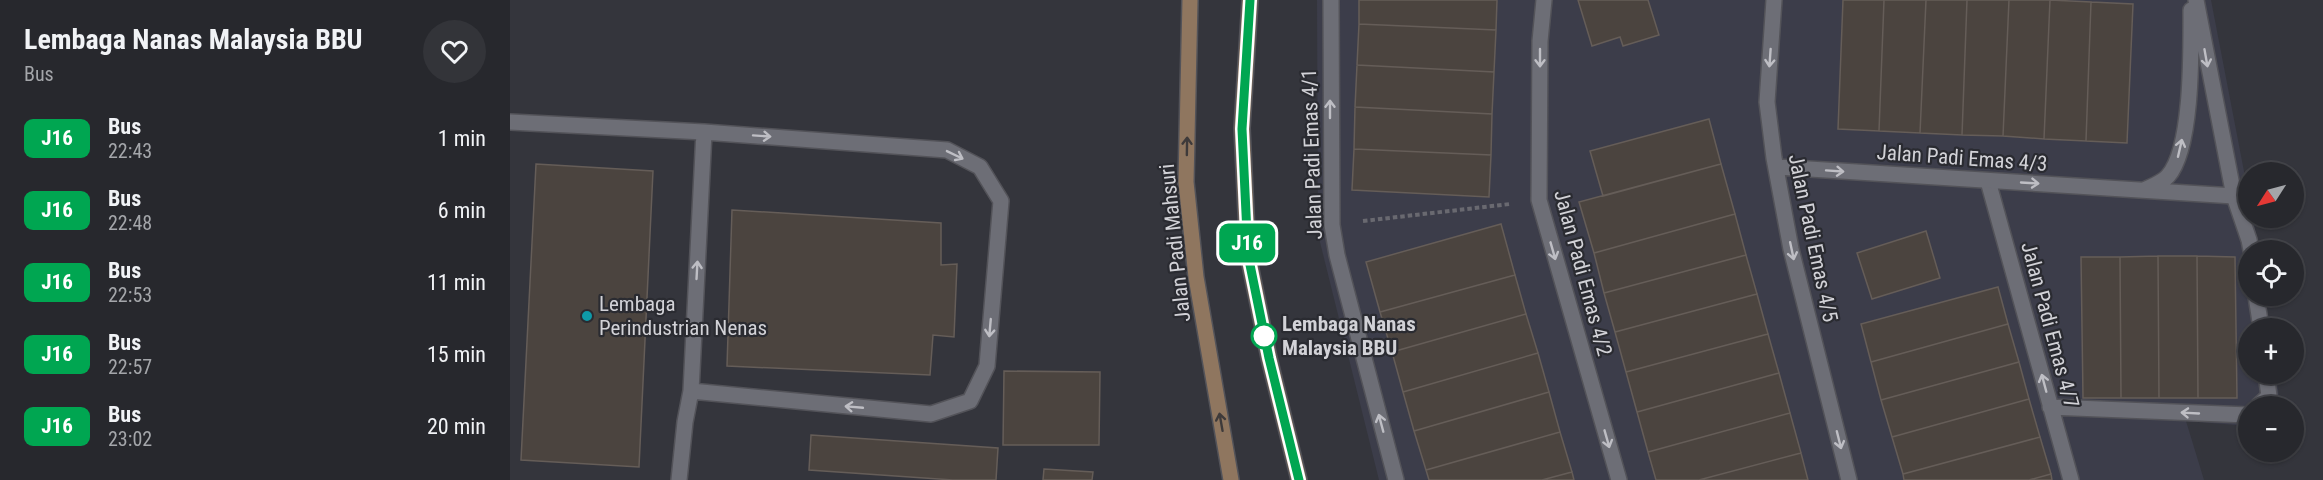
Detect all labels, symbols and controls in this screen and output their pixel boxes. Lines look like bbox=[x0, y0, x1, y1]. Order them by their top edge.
button: heart bbox=[423, 20, 486, 83]
text: Lembaga Nanas Malaysia BBU bbox=[24, 23, 363, 56]
one-way arrow bbox=[2201, 47, 2212, 67]
one-way arrow bbox=[1534, 48, 1546, 68]
one-way arrow bbox=[1764, 48, 1775, 68]
text: Bus bbox=[24, 62, 54, 86]
street label: Jalan Padi Emas 4/1 bbox=[1297, 68, 1327, 240]
one-way arrow bbox=[1325, 99, 1336, 119]
text: Bus bbox=[108, 114, 141, 139]
text: J16 bbox=[41, 126, 73, 150]
text: 1 min bbox=[438, 126, 486, 151]
one-way arrow bbox=[751, 131, 771, 142]
one-way arrow bbox=[1181, 137, 1192, 157]
text: 22:43 bbox=[108, 139, 152, 163]
one-way arrow bbox=[2174, 139, 2186, 158]
street label: Jalan Padi Emas 4/3 bbox=[1876, 140, 2048, 176]
one-way arrow bbox=[946, 149, 964, 161]
street label: Jalan Padi Emas 4/5 bbox=[1783, 152, 1843, 324]
north arrow bbox=[2238, 162, 2304, 228]
map controls bbox=[2238, 162, 2304, 462]
street label: Jalan Padi Mahsuri bbox=[1155, 163, 1195, 323]
one-way arrow bbox=[1825, 165, 1845, 176]
one-way arrow bbox=[2019, 178, 2039, 189]
text: Bus bbox=[108, 186, 141, 211]
street label: Jalan Padi Emas 4/2 bbox=[1549, 187, 1617, 359]
text: J16 bbox=[41, 198, 73, 222]
text: 6 min bbox=[438, 198, 486, 223]
text: 22:48 bbox=[108, 211, 152, 235]
line badge: J16 bbox=[1212, 224, 1281, 262]
text: J16 bbox=[1231, 231, 1263, 255]
street label: Jalan Padi Emas 4/7 bbox=[2016, 239, 2084, 411]
button: locate bbox=[2238, 240, 2304, 306]
one-way arrow bbox=[1548, 241, 1559, 260]
one-way arrow bbox=[1787, 241, 1798, 260]
text: Bus bbox=[108, 258, 141, 283]
one-way arrow bbox=[691, 260, 702, 280]
text: J16 bbox=[41, 270, 73, 294]
text: 11 min bbox=[427, 270, 486, 295]
text: 22:53 bbox=[108, 283, 152, 307]
place label: Lembaga Perindustrian Nenas bbox=[599, 292, 767, 340]
marker: Lembaga Perindustrian Nenas bbox=[580, 309, 594, 323]
place label: Lembaga Nanas Malaysia BBU bbox=[1282, 312, 1416, 360]
one-way arrow bbox=[984, 318, 995, 338]
button: + bbox=[2238, 318, 2304, 384]
marker: Lembaga Nanas Malaysia BBU bbox=[1251, 323, 1277, 349]
text: Bus bbox=[108, 330, 141, 355]
text: J16 bbox=[41, 342, 73, 366]
text: 15 min bbox=[427, 342, 486, 367]
text: 22:57 bbox=[108, 355, 152, 379]
one-way arrow bbox=[2038, 374, 2049, 393]
button: − bbox=[2238, 396, 2304, 462]
one-way arrow bbox=[845, 401, 865, 412]
text: Bus bbox=[108, 402, 141, 427]
one-way arrow bbox=[2181, 408, 2201, 419]
one-way arrow bbox=[1215, 413, 1226, 433]
text: J16 bbox=[41, 414, 73, 438]
text: 20 min bbox=[427, 414, 486, 439]
one-way arrow bbox=[1375, 414, 1387, 433]
text: 23:02 bbox=[108, 427, 152, 451]
one-way arrow bbox=[1602, 429, 1613, 448]
one-way arrow bbox=[1834, 430, 1846, 449]

